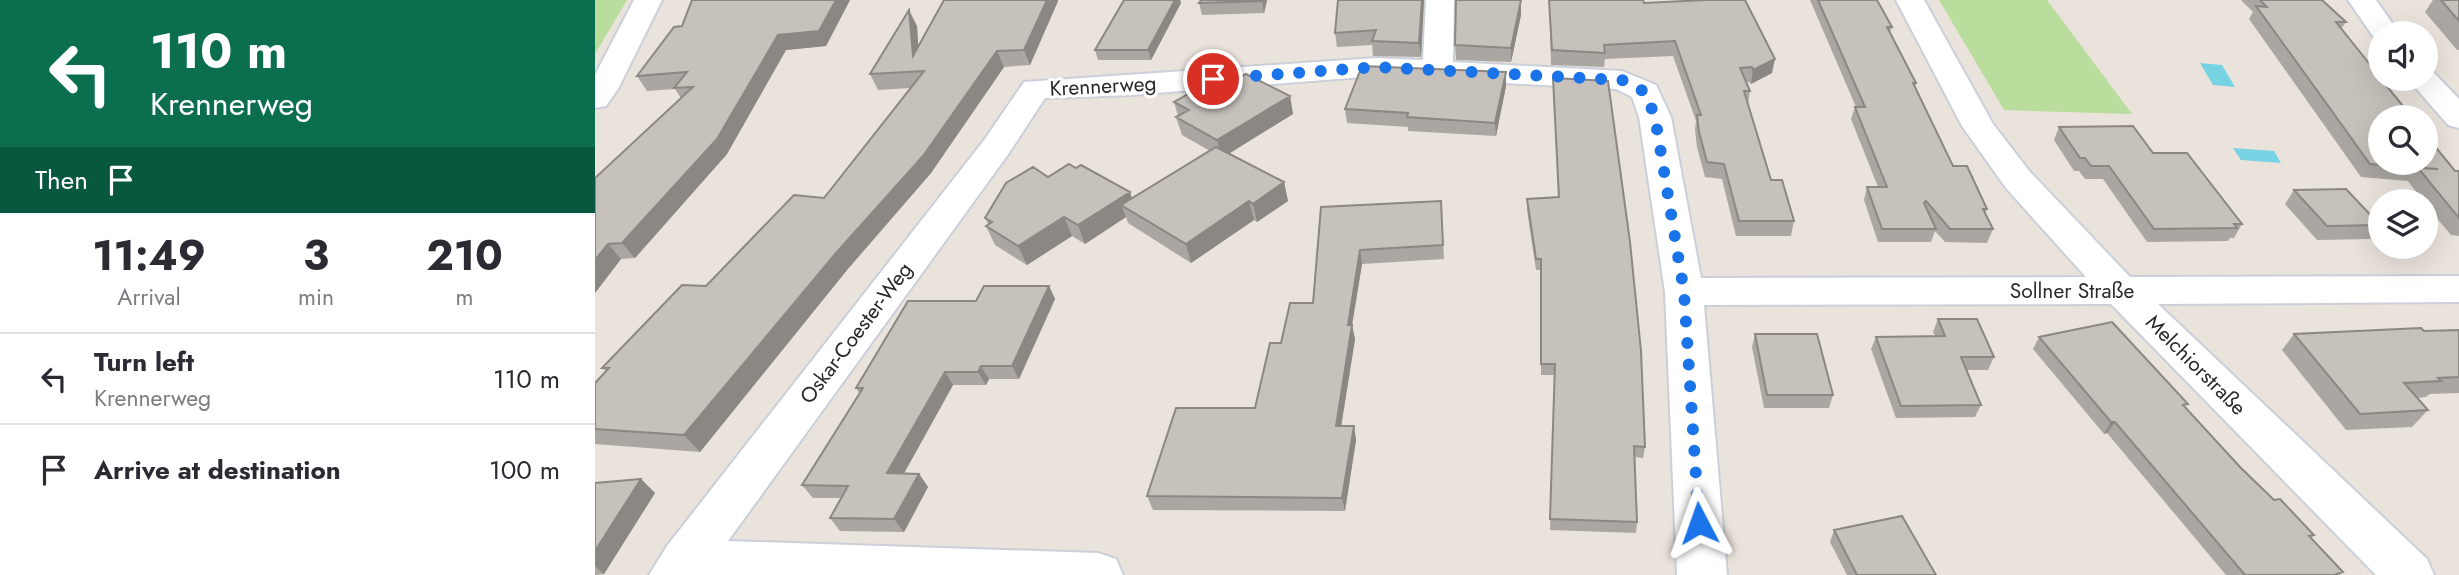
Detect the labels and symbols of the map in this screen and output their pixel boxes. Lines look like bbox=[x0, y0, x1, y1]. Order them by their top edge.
pin bbox=[1183, 49, 1243, 109]
street label: Krennerweg bbox=[1049, 68, 1157, 104]
street label: Oskar-Coester-Weg bbox=[793, 256, 919, 410]
street label: Sollner Straße bbox=[2010, 276, 2134, 306]
street label: Melchiorstraße bbox=[2139, 308, 2253, 422]
position arrow bbox=[1662, 486, 1736, 560]

